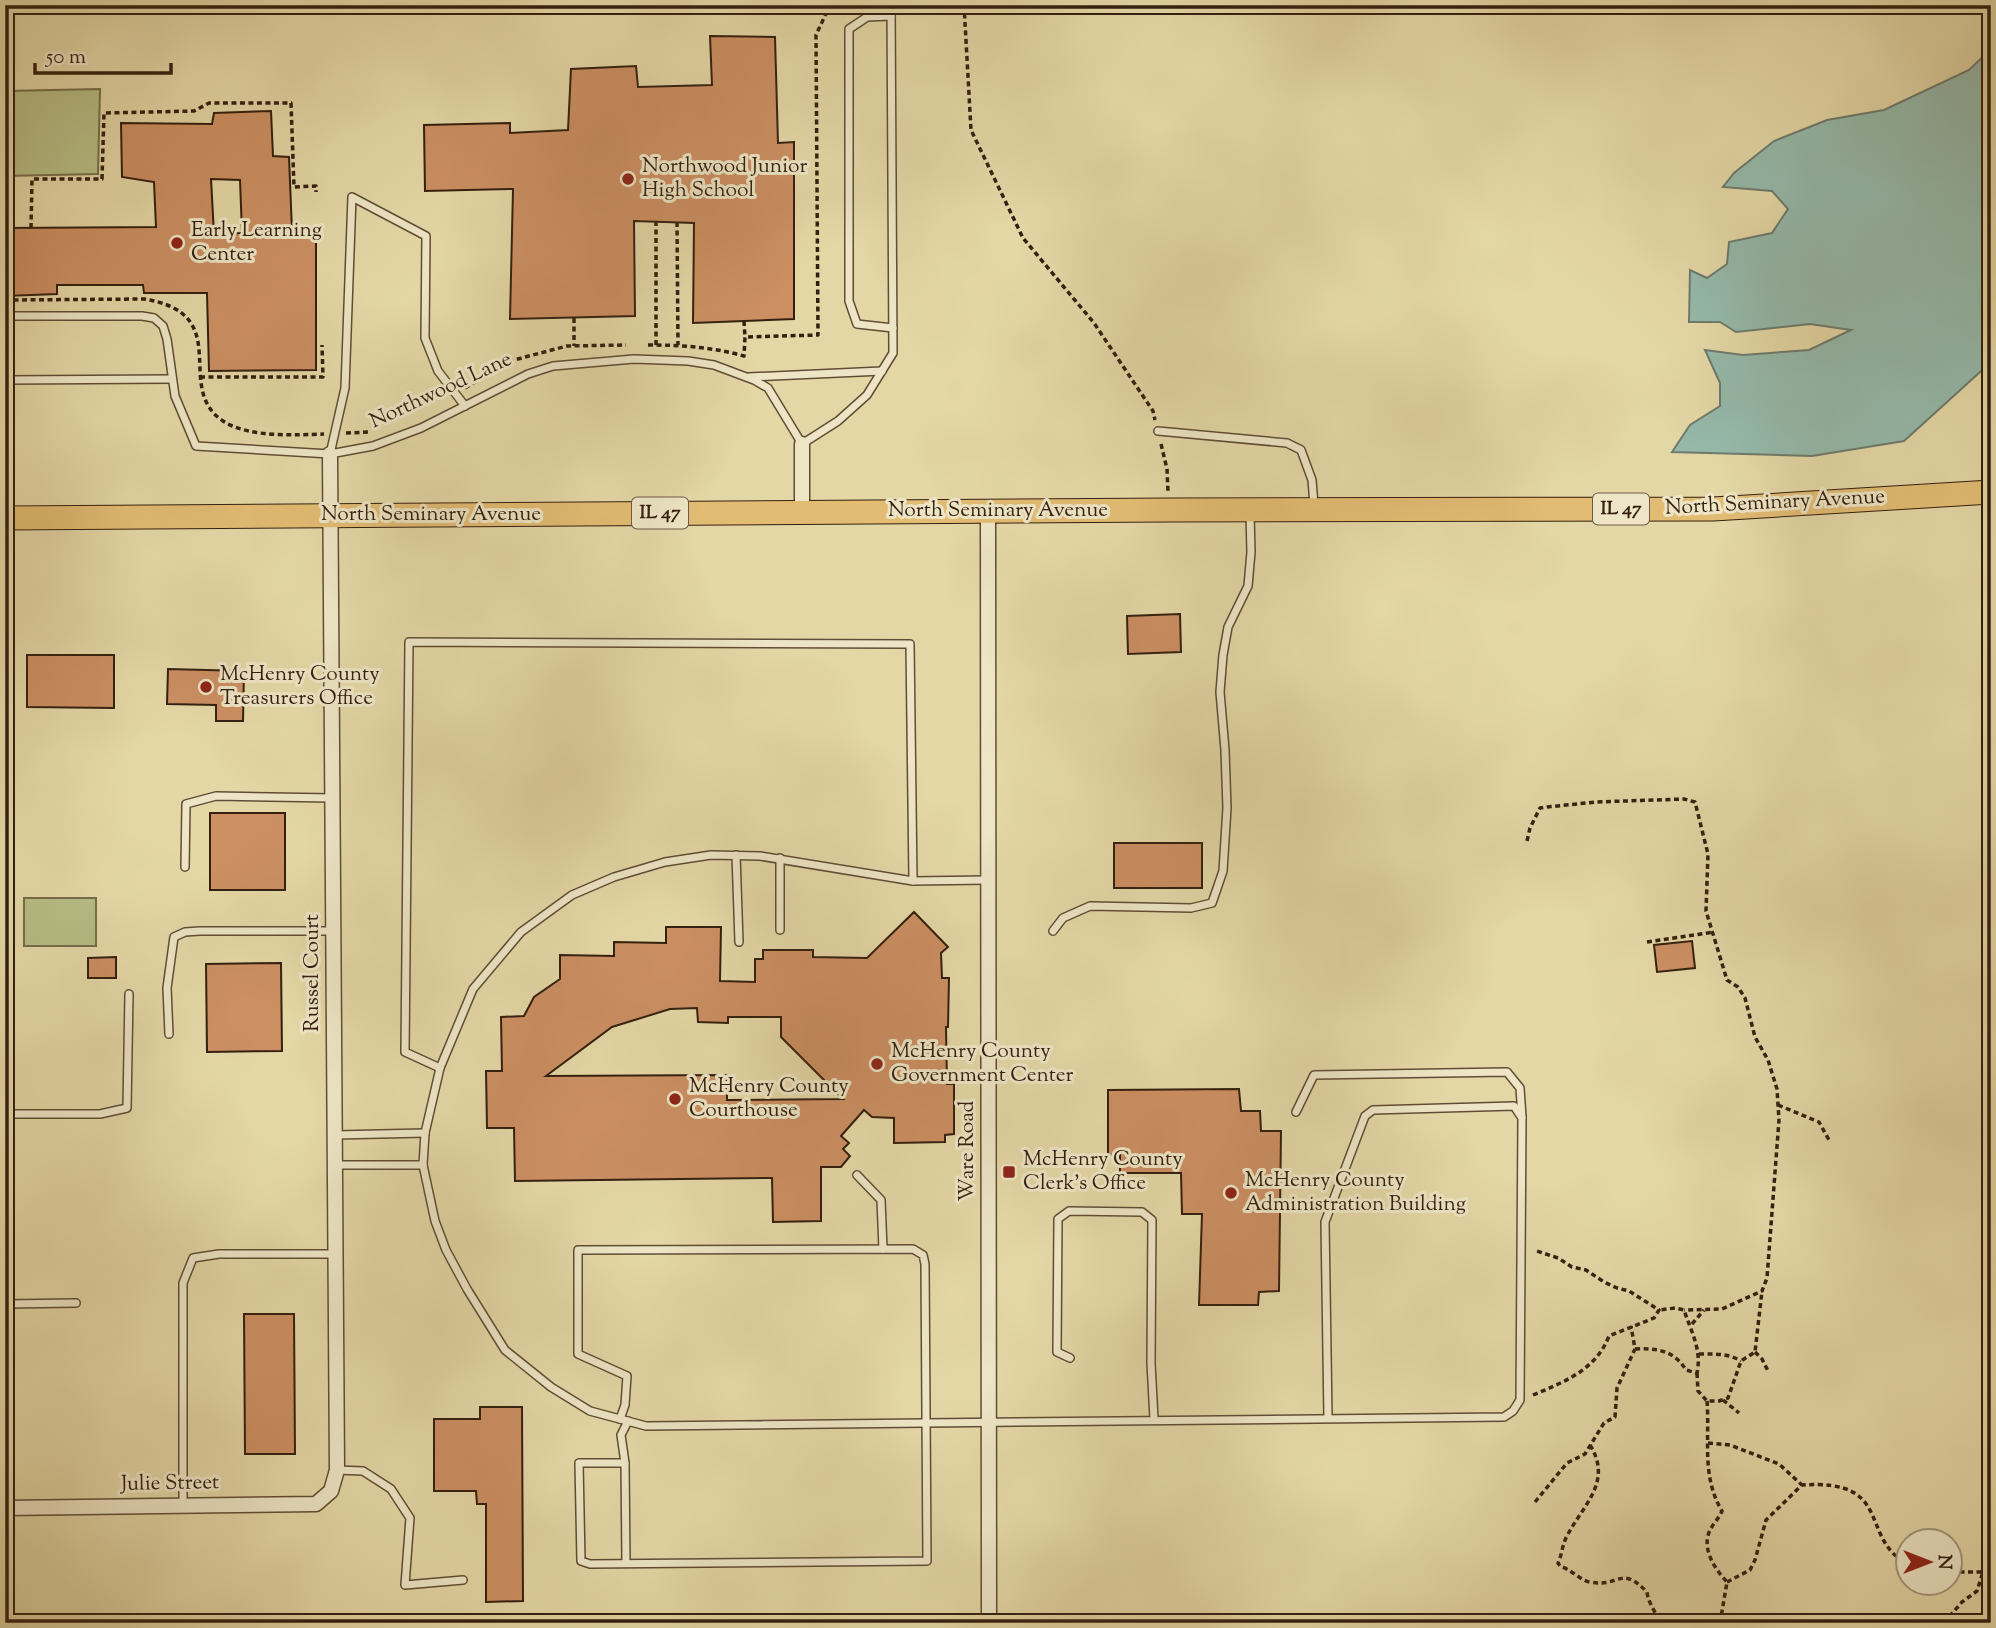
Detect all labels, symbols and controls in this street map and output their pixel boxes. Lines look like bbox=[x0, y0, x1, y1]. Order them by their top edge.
scale bar bbox=[35, 32, 172, 76]
text: 50 m bbox=[45, 43, 86, 73]
place label: Northwood Junior High School bbox=[642, 152, 807, 206]
marker: Northwood Junior High School bbox=[620, 171, 636, 187]
place label: Early Learning Center bbox=[191, 216, 322, 270]
marker: Early Learning Center bbox=[169, 235, 185, 251]
street label: Northwood Lane bbox=[365, 345, 517, 437]
street label: North Seminary Avenue bbox=[1664, 482, 1886, 524]
road number: IL 47 bbox=[1593, 494, 1649, 524]
street label: North Seminary Avenue bbox=[888, 496, 1108, 526]
road number: IL 47 bbox=[632, 498, 688, 528]
street label: North Seminary Avenue bbox=[321, 500, 541, 530]
place label: McHenry County Treasurers Office bbox=[220, 660, 380, 714]
marker: McHenry County Treasurers Office bbox=[198, 679, 214, 695]
street label: Russel Court bbox=[298, 914, 328, 1032]
place label: McHenry County Government Center bbox=[891, 1037, 1074, 1091]
marker: McHenry County Government Center bbox=[869, 1056, 885, 1072]
place label: McHenry County Courthouse bbox=[689, 1072, 849, 1126]
marker: McHenry County Courthouse bbox=[667, 1091, 683, 1107]
street label: Ware Road bbox=[953, 1100, 983, 1201]
place label: McHenry County Clerk's Office bbox=[1023, 1145, 1183, 1199]
marker: McHenry County Clerk's Office bbox=[1001, 1164, 1017, 1180]
place label: McHenry County Administration Building bbox=[1245, 1166, 1466, 1220]
marker: McHenry County Administration Building bbox=[1223, 1185, 1239, 1201]
street label: Julie Street bbox=[120, 1468, 219, 1500]
north arrow bbox=[1895, 1526, 1965, 1596]
text: N bbox=[1930, 1554, 1957, 1570]

